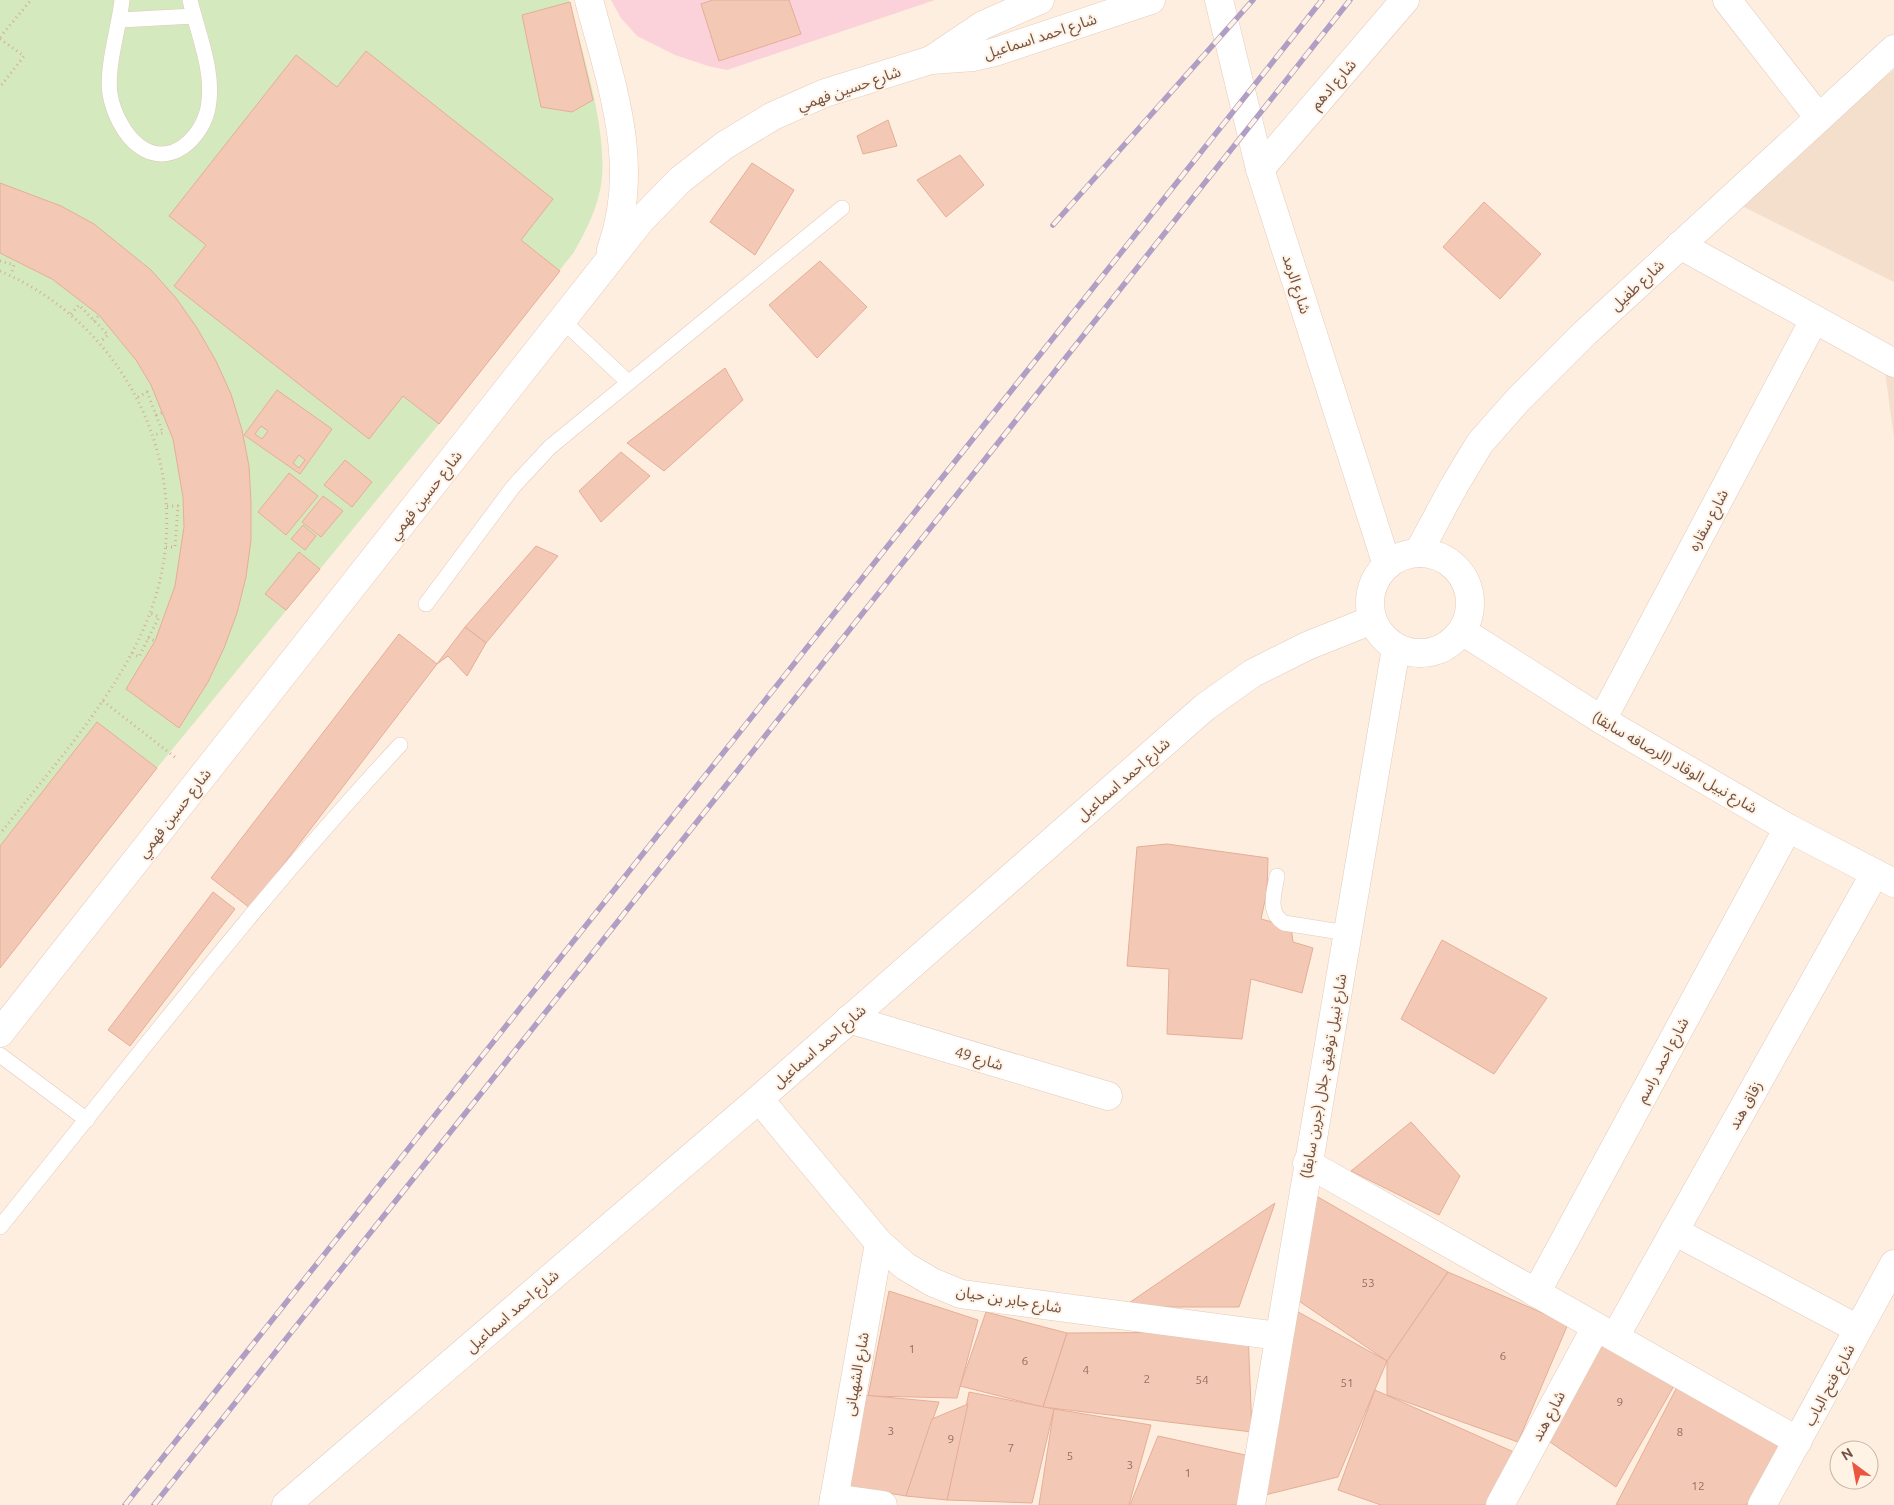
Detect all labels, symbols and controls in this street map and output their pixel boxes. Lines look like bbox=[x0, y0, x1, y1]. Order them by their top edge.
street label: شارع احمد اسماعيل bbox=[981, 10, 1100, 66]
street label: شارع ادهم bbox=[1307, 55, 1362, 115]
street label: شارع حسين فهمي bbox=[795, 62, 904, 117]
street label: شارع الرمد bbox=[1276, 252, 1315, 317]
street label: شارع طفيل bbox=[1607, 256, 1670, 317]
street label: شارع حسين فهمي bbox=[385, 447, 468, 545]
street label: شارع سقاره bbox=[1685, 486, 1735, 556]
street label: شارع نبيل الوقاد (الرصافه سابقا) bbox=[1587, 708, 1761, 820]
street label: شارع احمد اسماعيل bbox=[1073, 734, 1176, 827]
street label: شارع حسين فهمي bbox=[134, 765, 217, 863]
street label: شارع نبيل توفيق جلال (جرين سابقا) bbox=[1297, 972, 1353, 1180]
street label: شارع احمد اسماعيل bbox=[769, 1001, 872, 1094]
street label: شارع احمد راسم bbox=[1632, 1014, 1695, 1107]
street label: شارع 49 bbox=[952, 1043, 1005, 1077]
street label: زقاق هند bbox=[1725, 1078, 1766, 1133]
street label: شارع احمد اسماعيل bbox=[462, 1266, 565, 1359]
house number: 53 bbox=[1361, 1276, 1375, 1289]
street label: شارع جابر بن حيان bbox=[954, 1282, 1063, 1320]
street label: شارع الشهبانى bbox=[840, 1330, 876, 1418]
street label: شارع فتح الباب bbox=[1800, 1341, 1861, 1431]
house number: 1 bbox=[909, 1342, 915, 1355]
house number: 6 bbox=[1500, 1349, 1507, 1362]
house number: 6 bbox=[1022, 1354, 1029, 1367]
house number: 4 bbox=[1083, 1363, 1090, 1376]
house number: 2 bbox=[1144, 1372, 1150, 1385]
house number: 54 bbox=[1195, 1373, 1209, 1386]
house number: 51 bbox=[1340, 1376, 1354, 1389]
street label: شارع هند bbox=[1528, 1388, 1572, 1446]
house number: 9 bbox=[1617, 1395, 1623, 1408]
house number: 3 bbox=[888, 1424, 894, 1437]
house number: 8 bbox=[1677, 1425, 1684, 1438]
house number: 9 bbox=[948, 1432, 954, 1445]
north arrow bbox=[1829, 1440, 1879, 1490]
house number: 7 bbox=[1008, 1441, 1014, 1454]
text: N bbox=[1838, 1444, 1856, 1464]
house number: 5 bbox=[1067, 1449, 1073, 1462]
house number: 3 bbox=[1127, 1458, 1133, 1471]
house number: 1 bbox=[1185, 1466, 1191, 1479]
house number: 12 bbox=[1691, 1479, 1705, 1492]

